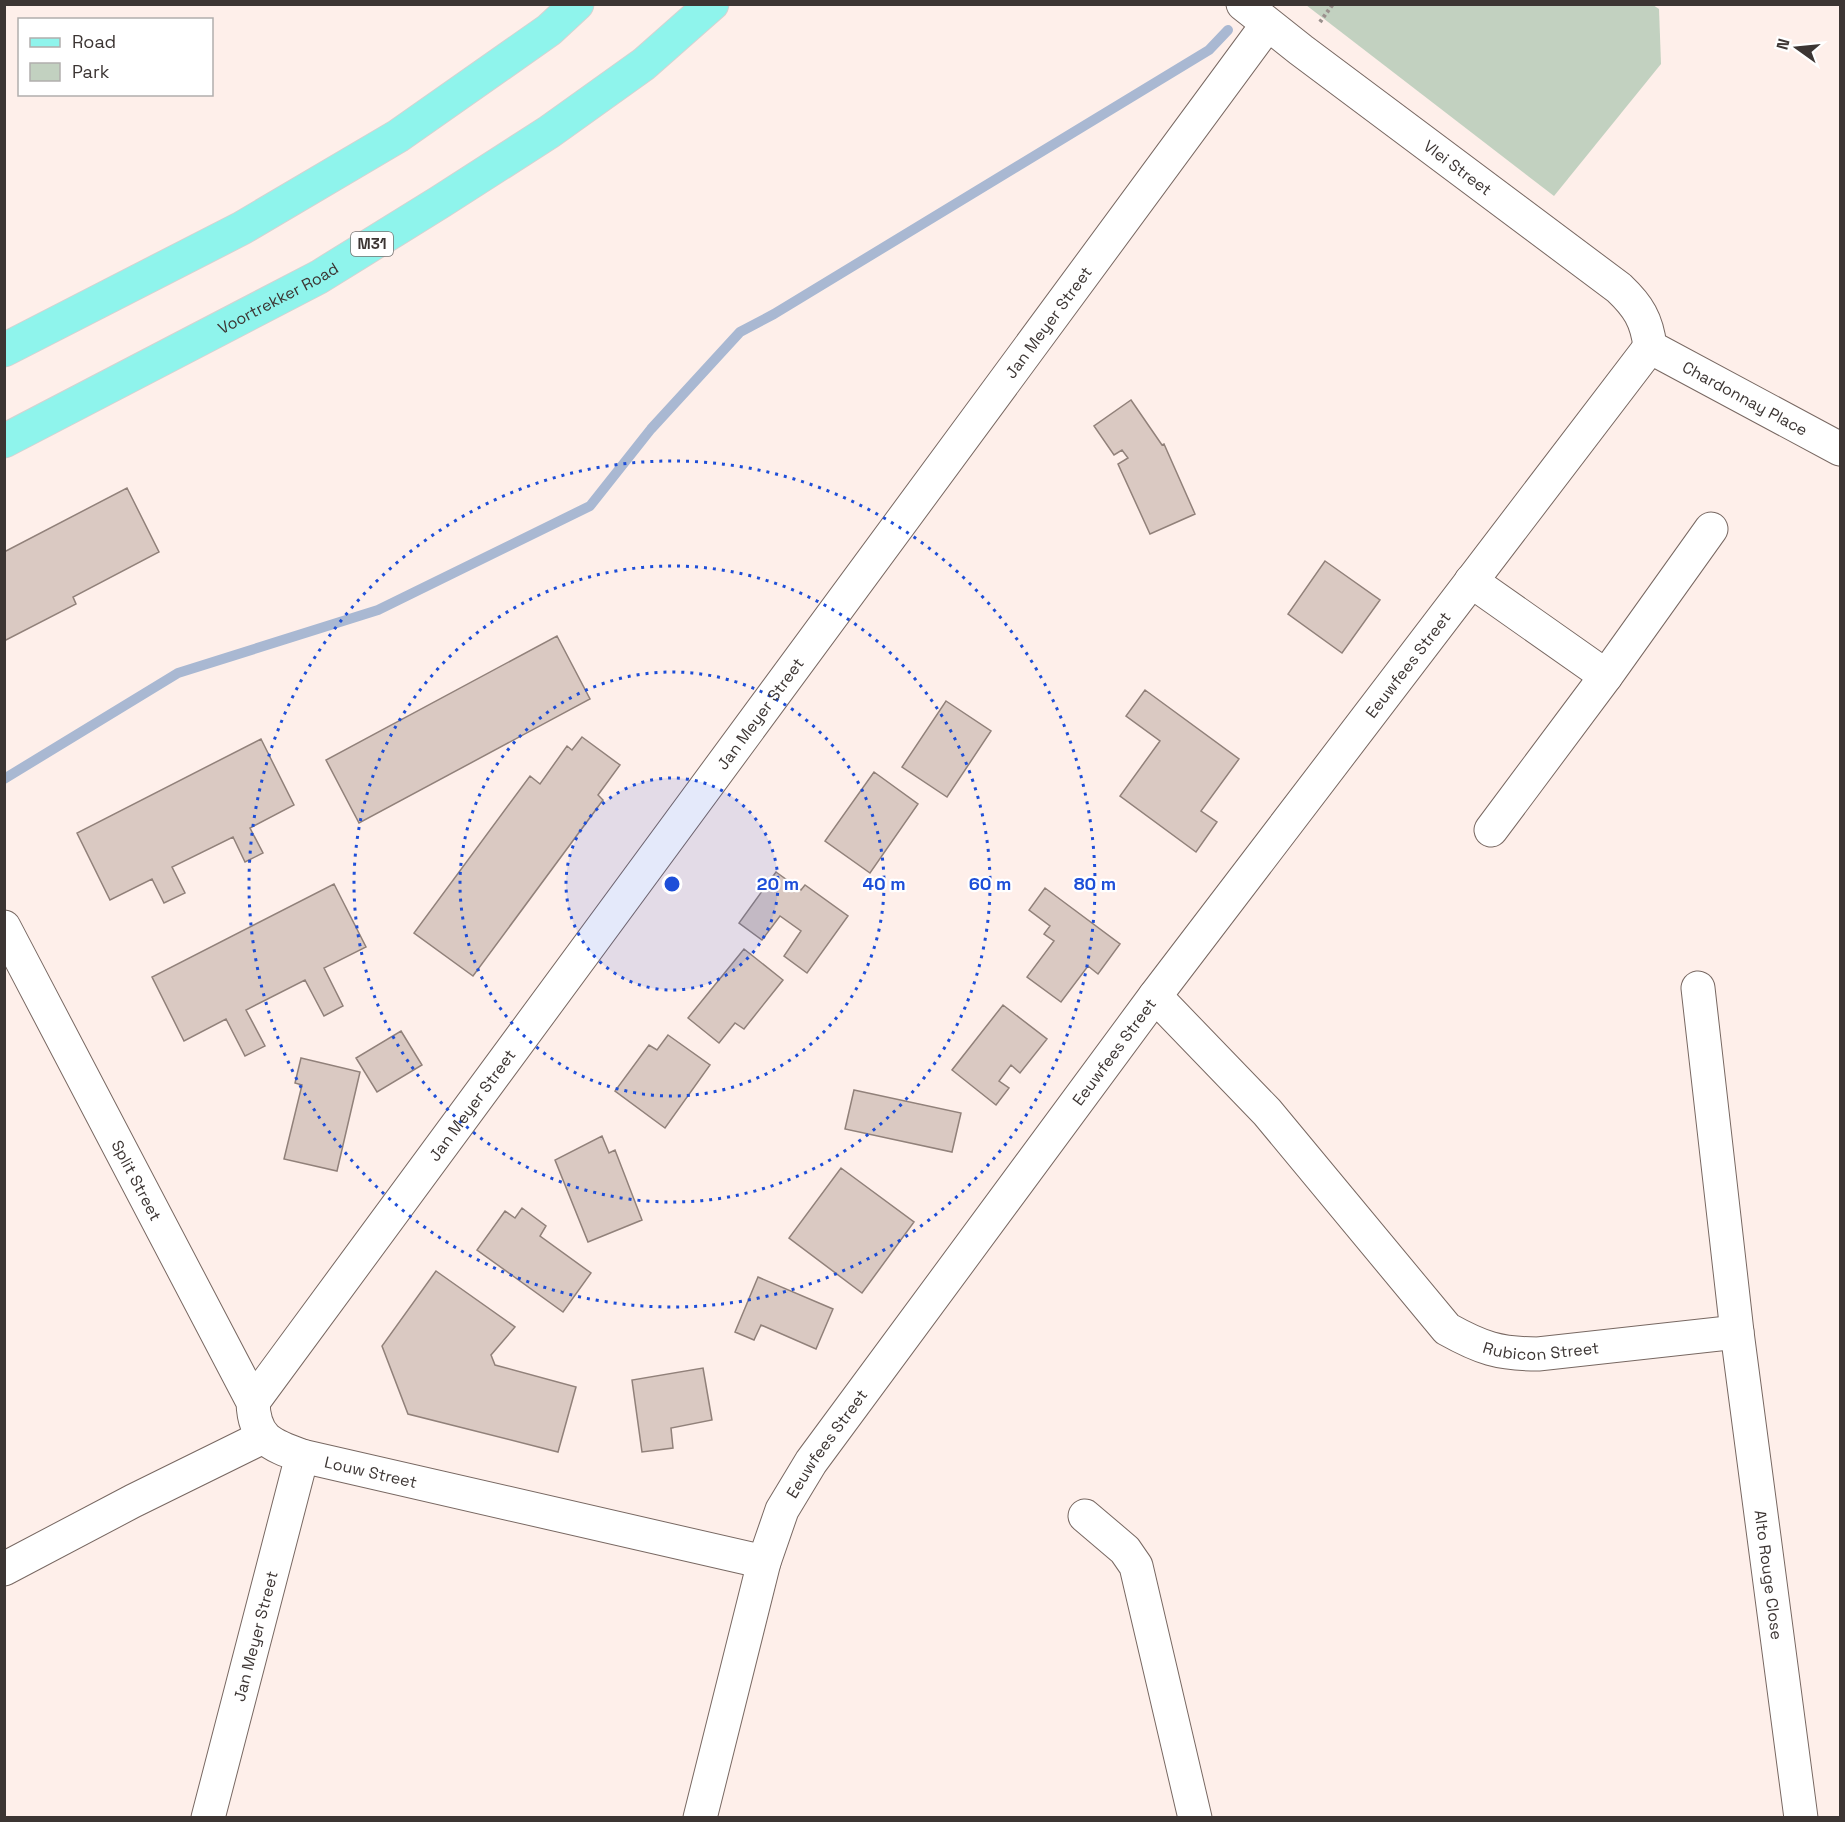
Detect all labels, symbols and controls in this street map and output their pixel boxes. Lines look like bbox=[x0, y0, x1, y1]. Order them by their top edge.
legend bbox=[18, 18, 213, 96]
north arrow bbox=[1767, 18, 1827, 78]
text: Road bbox=[72, 30, 116, 53]
text: N bbox=[1771, 36, 1795, 52]
text: Park bbox=[72, 60, 110, 83]
street label: Vlei Street bbox=[1419, 135, 1496, 200]
road number: M31 bbox=[351, 232, 393, 256]
street label: Voortrekker Road bbox=[214, 258, 342, 339]
street label: Jan Meyer Street bbox=[1000, 262, 1097, 383]
street label: Chardonnay Place bbox=[1679, 356, 1811, 441]
street label: Eeuwfees Street bbox=[1361, 608, 1455, 722]
street label: Jan Meyer Street bbox=[712, 654, 809, 774]
text: 20 m bbox=[757, 872, 799, 895]
text: 40 m bbox=[862, 872, 906, 895]
text: 60 m bbox=[969, 872, 1011, 895]
text: 80 m bbox=[1074, 872, 1116, 895]
centre of rings bbox=[662, 874, 682, 894]
street label: Eeuwfees Street bbox=[1068, 994, 1161, 1110]
street label: Jan Meyer Street bbox=[424, 1045, 520, 1165]
street label: Split Street bbox=[107, 1137, 166, 1225]
street label: Rubicon Street bbox=[1480, 1337, 1600, 1365]
street label: Eeuwfees Street bbox=[782, 1385, 872, 1502]
street label: Louw Street bbox=[322, 1452, 419, 1493]
street label: Alto Rouge Close bbox=[1750, 1509, 1787, 1641]
street label: Jan Meyer Street bbox=[229, 1569, 283, 1704]

